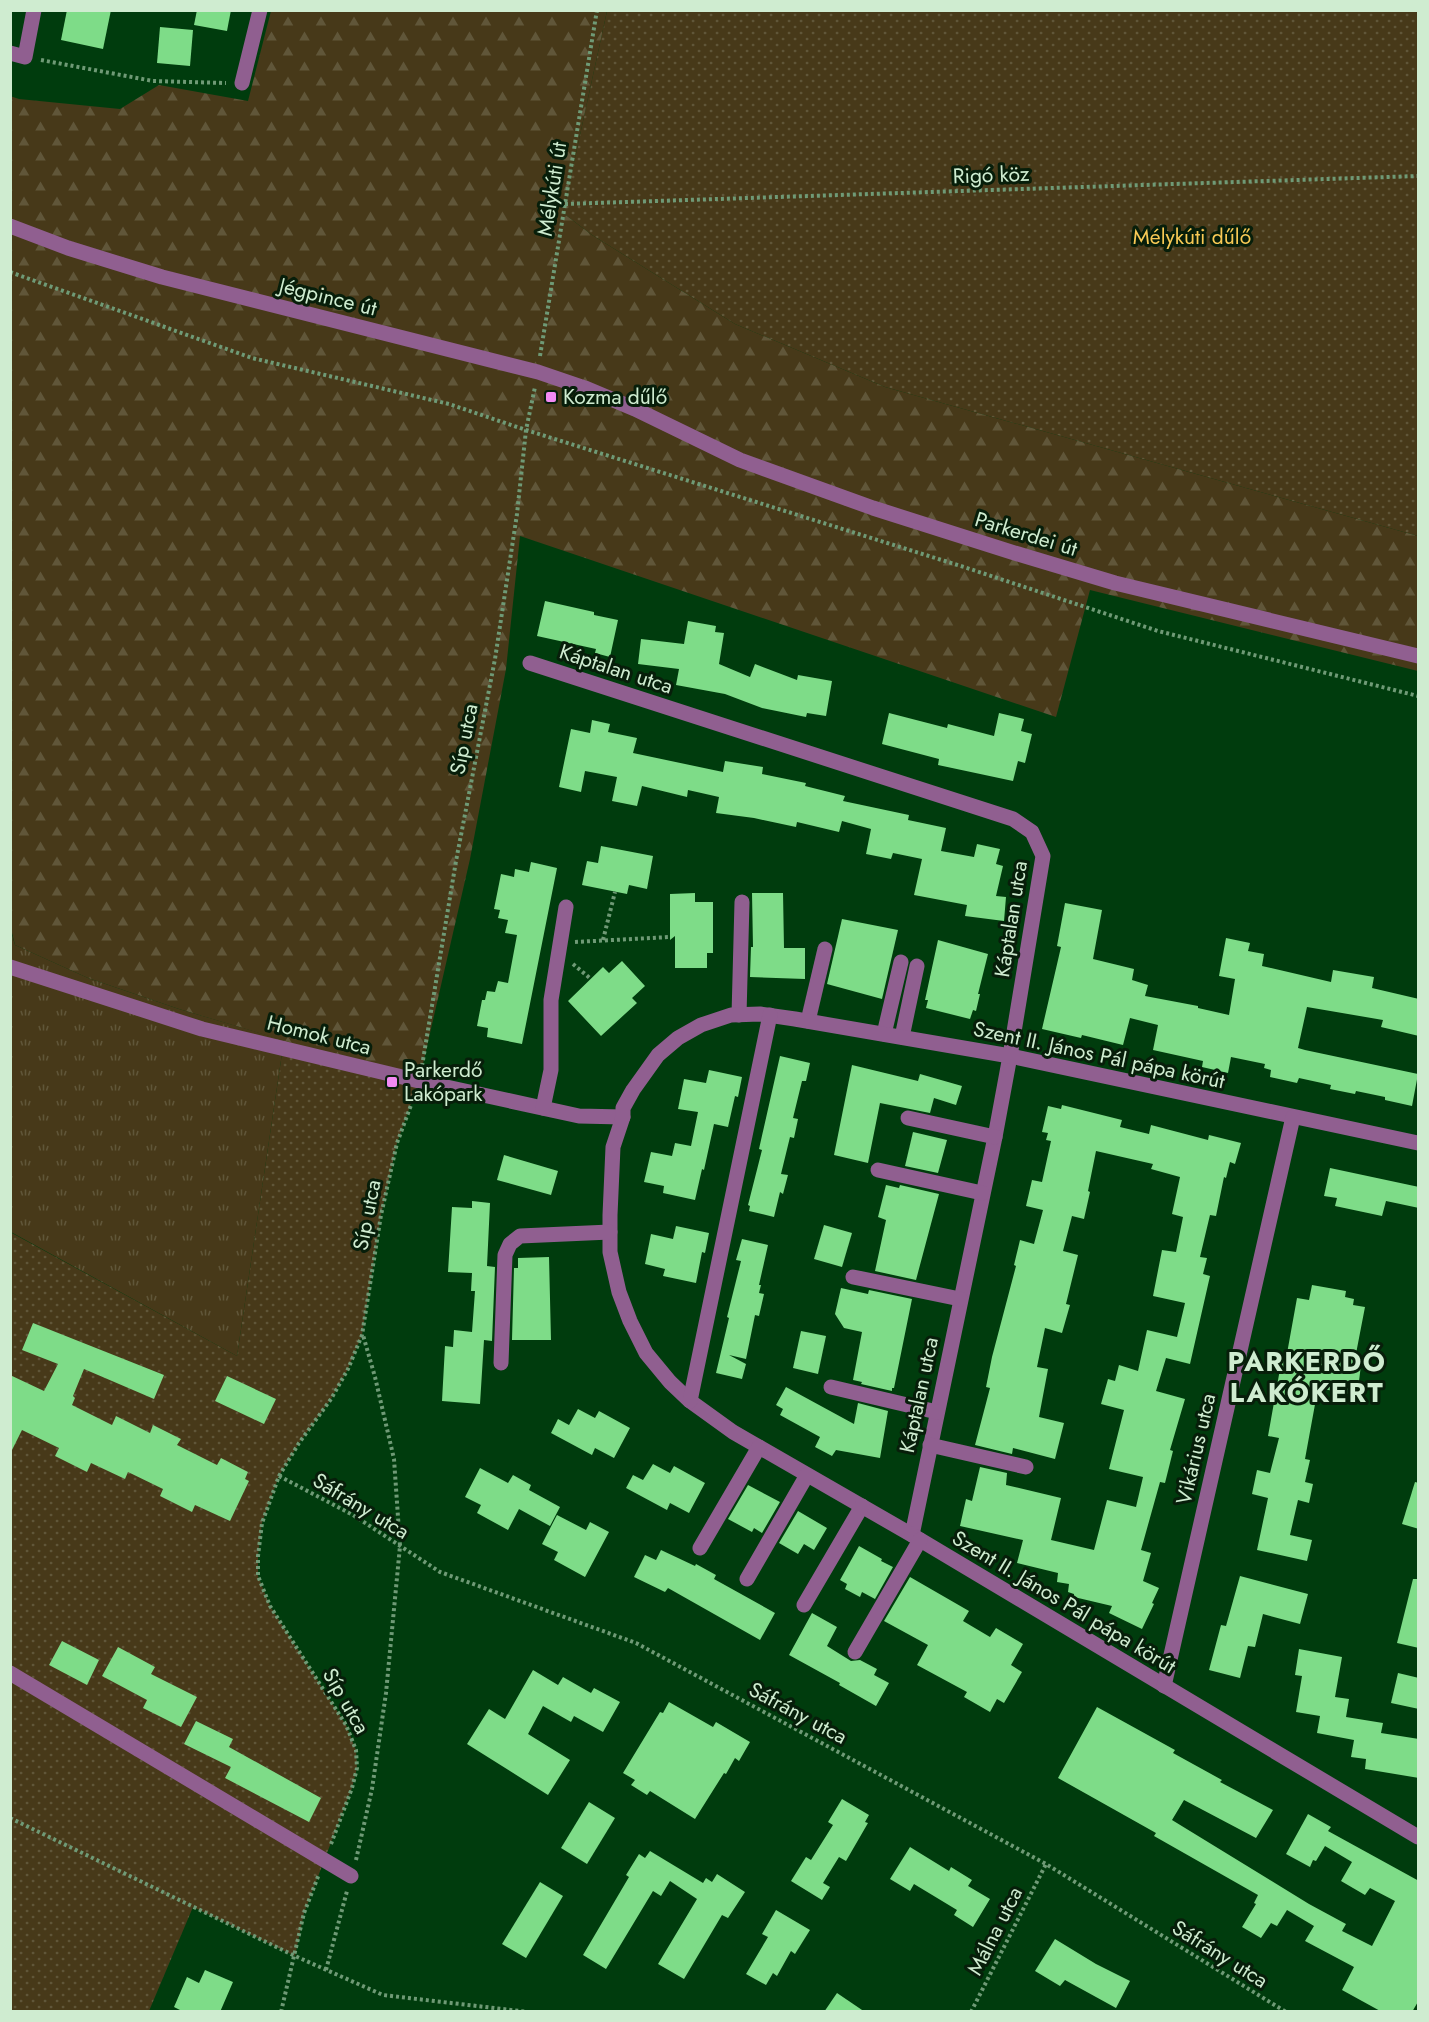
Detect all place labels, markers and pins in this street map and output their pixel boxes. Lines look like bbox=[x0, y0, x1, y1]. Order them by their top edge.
place label: Kozma dűlő bbox=[563, 382, 667, 412]
marker: Kozma dűlő bbox=[544, 390, 558, 404]
place label: Parkerdő Lakópark bbox=[404, 1055, 483, 1109]
marker: Parkerdő Lakópark bbox=[385, 1075, 399, 1089]

